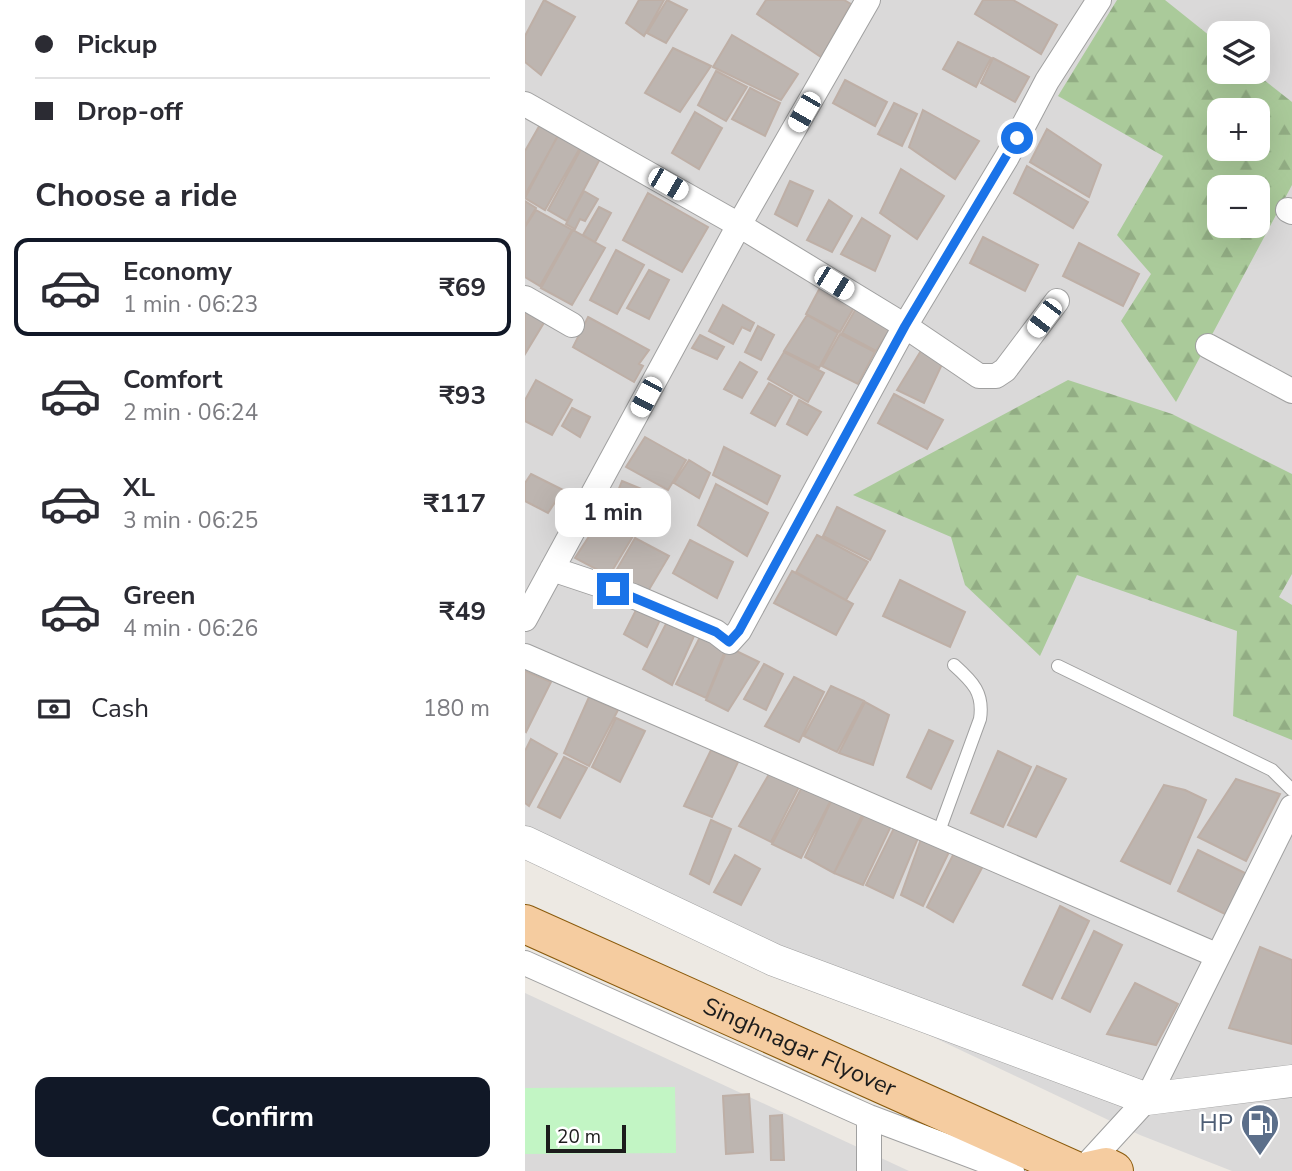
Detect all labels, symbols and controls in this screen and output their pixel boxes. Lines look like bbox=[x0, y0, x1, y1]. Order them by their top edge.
map controls bbox=[1207, 21, 1270, 238]
button: layers bbox=[1207, 21, 1270, 84]
text: Pickup bbox=[77, 27, 157, 62]
car bbox=[785, 89, 824, 135]
text: Drop-off bbox=[77, 94, 183, 129]
button: + bbox=[1207, 98, 1270, 161]
route start bbox=[1001, 122, 1033, 154]
car bbox=[645, 164, 692, 204]
text: Choose a ride bbox=[35, 174, 237, 217]
button: − bbox=[1207, 175, 1270, 238]
text: Economy bbox=[123, 254, 232, 289]
icon: car bbox=[39, 256, 102, 319]
car bbox=[811, 263, 858, 303]
text: ₹69 bbox=[439, 270, 486, 305]
text: 1 min · 06:23 bbox=[123, 289, 258, 320]
car bbox=[1023, 295, 1066, 341]
text: Comfort bbox=[123, 362, 223, 397]
icon: car bbox=[39, 364, 102, 427]
car bbox=[627, 374, 666, 420]
text: ₹93 bbox=[439, 378, 486, 413]
text: 2 min · 06:24 bbox=[123, 397, 258, 428]
text: XL bbox=[123, 470, 155, 505]
icon: car bbox=[39, 472, 102, 535]
text: ₹117 bbox=[424, 486, 486, 521]
callout: 1 min bbox=[555, 488, 671, 536]
text: 1 min bbox=[583, 497, 643, 528]
text: 3 min · 06:25 bbox=[123, 505, 258, 536]
route end bbox=[597, 573, 629, 605]
text: Green bbox=[123, 578, 196, 613]
icon: car bbox=[39, 580, 102, 643]
text: ₹49 bbox=[439, 594, 486, 629]
text: 4 min · 06:26 bbox=[123, 613, 258, 644]
icon: cash bbox=[35, 690, 73, 728]
text: Cash bbox=[91, 691, 149, 726]
text: 180 m bbox=[423, 693, 490, 724]
street label: Singhnagar Flyover bbox=[698, 990, 902, 1105]
button: Confirm bbox=[35, 1077, 490, 1157]
fuel station icon: HP bbox=[1239, 1102, 1281, 1157]
place label: HP bbox=[1200, 1107, 1233, 1139]
scale bar bbox=[546, 1122, 627, 1154]
text: 20 m bbox=[557, 1124, 601, 1150]

